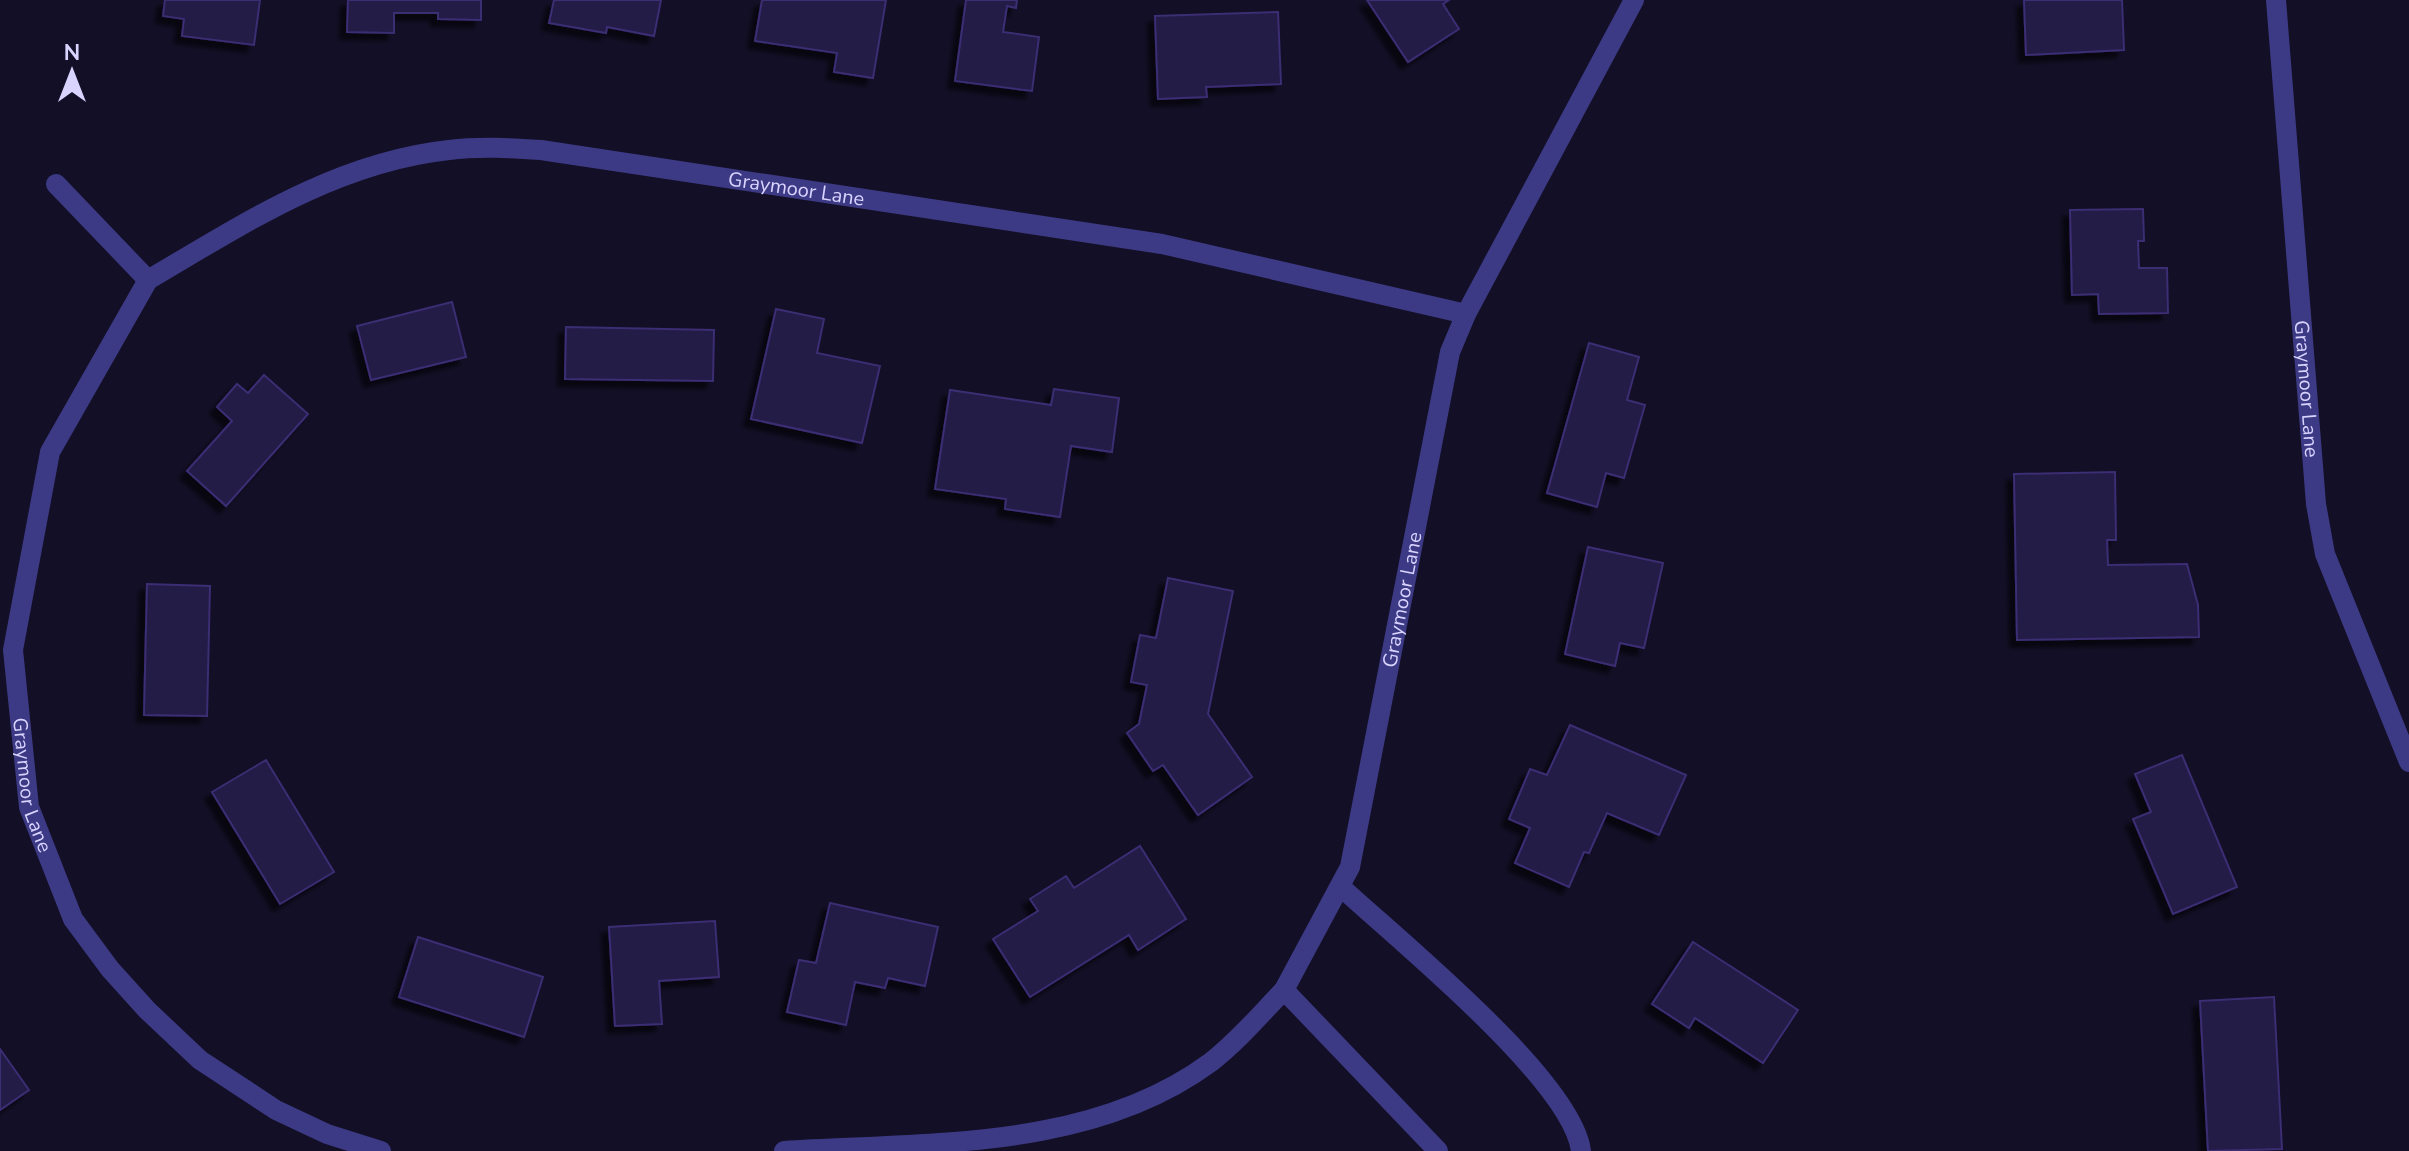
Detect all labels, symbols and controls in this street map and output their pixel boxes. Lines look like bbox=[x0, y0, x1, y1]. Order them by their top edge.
north arrow bbox=[32, 32, 112, 112]
text: N bbox=[64, 38, 80, 68]
street label: Graymoor Lane bbox=[726, 165, 866, 212]
street label: Graymoor Lane bbox=[2288, 319, 2326, 458]
street label: Graymoor Lane bbox=[1376, 529, 1428, 670]
street label: Graymoor Lane bbox=[6, 716, 59, 856]

